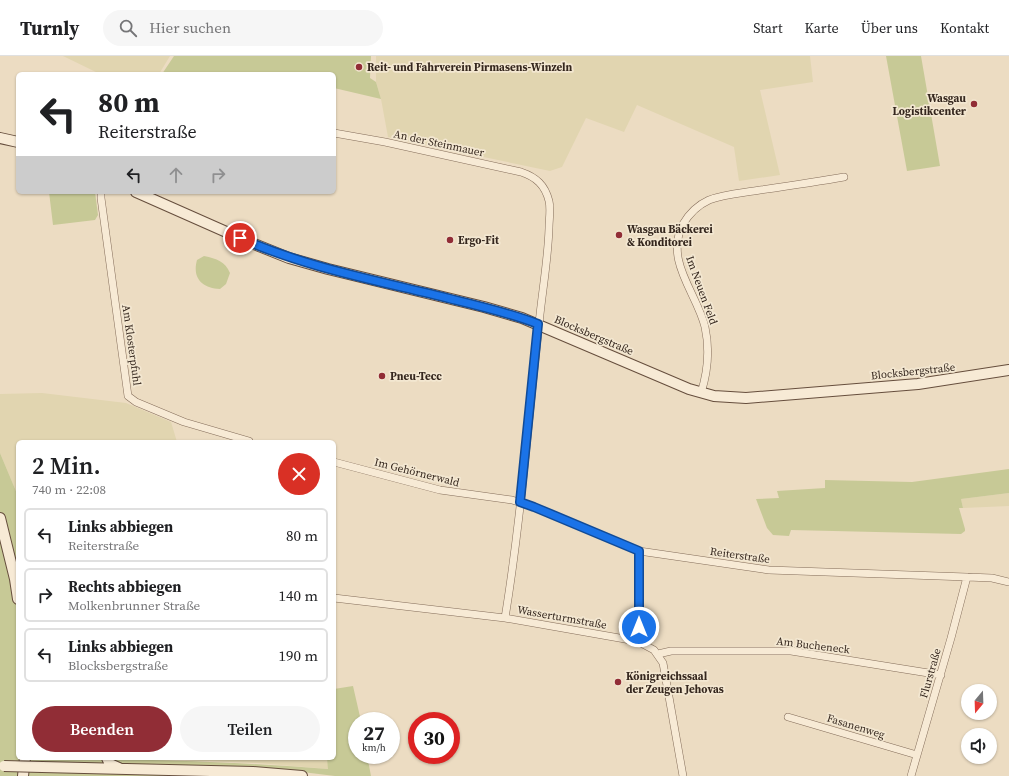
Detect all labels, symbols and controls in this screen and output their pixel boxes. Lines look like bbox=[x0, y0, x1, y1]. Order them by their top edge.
search box bbox=[103, 10, 383, 46]
text: Turnly bbox=[20, 15, 79, 41]
icon: search bbox=[117, 17, 139, 39]
text: Hier suchen bbox=[149, 17, 231, 38]
text: Start bbox=[753, 18, 783, 38]
text: Karte bbox=[805, 18, 839, 38]
text: Über uns bbox=[861, 18, 918, 38]
text: Kontakt bbox=[940, 18, 989, 38]
place label: Reit- und Fahrverein Pirmasens-Winzeln bbox=[367, 60, 573, 75]
marker: Reit- und Fahrverein Pirmasens-Winzeln bbox=[354, 62, 364, 72]
text: 80 m bbox=[98, 83, 160, 121]
icon: left bbox=[32, 88, 84, 140]
place label: Wasgau Logistikcenter bbox=[892, 91, 967, 119]
marker: Wasgau Logistikcenter bbox=[969, 99, 979, 109]
text: Reiterstraße bbox=[98, 119, 197, 144]
street label: An der Steinmauer bbox=[392, 127, 486, 160]
icon: left bbox=[123, 164, 145, 186]
icon: ahead bbox=[165, 164, 187, 186]
icon: right bbox=[207, 164, 229, 186]
pin bbox=[223, 221, 257, 255]
place label: Wasgau Bäckerei & Konditorei bbox=[627, 222, 713, 250]
icon: arrive bbox=[229, 227, 251, 249]
marker: Wasgau Bäckerei & Konditorei bbox=[614, 230, 624, 240]
place label: Ergo-Fit bbox=[458, 233, 500, 248]
marker: Ergo-Fit bbox=[445, 235, 455, 245]
street label: Im Neuen Feld bbox=[682, 254, 721, 327]
street label: Am Klosterpfuhl bbox=[118, 304, 145, 386]
street label: Blocksbergstraße bbox=[552, 312, 636, 359]
street label: Blocksbergstraße bbox=[870, 360, 956, 383]
place label: Pneu-Tecc bbox=[390, 369, 442, 384]
marker: Pneu-Tecc bbox=[377, 371, 387, 381]
text: 2 Min. bbox=[32, 449, 101, 482]
button: close bbox=[278, 453, 320, 495]
street label: Im Gehörnerwald bbox=[373, 455, 462, 490]
text: 740 m · 22:08 bbox=[32, 481, 106, 498]
text: Links abbiegen bbox=[68, 516, 173, 537]
icon: left bbox=[34, 524, 56, 546]
text: 80 m bbox=[286, 525, 318, 546]
text: Reiterstraße bbox=[68, 537, 139, 554]
street label: Reiterstraße bbox=[709, 544, 771, 567]
text: Rechts abbiegen bbox=[68, 576, 182, 597]
icon: right bbox=[34, 584, 56, 606]
text: 140 m bbox=[278, 585, 318, 606]
text: Molkenbrunner Straße bbox=[68, 597, 200, 614]
street label: Wasserturmstraße bbox=[516, 602, 608, 633]
position arrow bbox=[618, 606, 660, 648]
street label: Am Bucheneck bbox=[775, 634, 851, 658]
text: Links abbiegen bbox=[68, 636, 173, 657]
icon: left bbox=[34, 644, 56, 666]
text: 190 m bbox=[278, 645, 318, 666]
street label: Flurstraße bbox=[916, 646, 945, 700]
text: Blocksbergstraße bbox=[68, 657, 168, 674]
place label: Königreichssaal der Zeugen Jehovas bbox=[626, 669, 724, 697]
marker: Königreichssaal der Zeugen Jehovas bbox=[613, 677, 623, 687]
north arrow bbox=[961, 684, 997, 720]
map controls bbox=[961, 684, 997, 764]
button: Beenden bbox=[32, 706, 172, 752]
button: Teilen bbox=[180, 706, 320, 752]
street label: Fasanenweg bbox=[825, 711, 887, 742]
speed limit sign: 30 bbox=[408, 712, 460, 764]
text: 27 bbox=[363, 719, 385, 747]
button: sound bbox=[961, 728, 997, 764]
text: km/h bbox=[362, 741, 386, 754]

